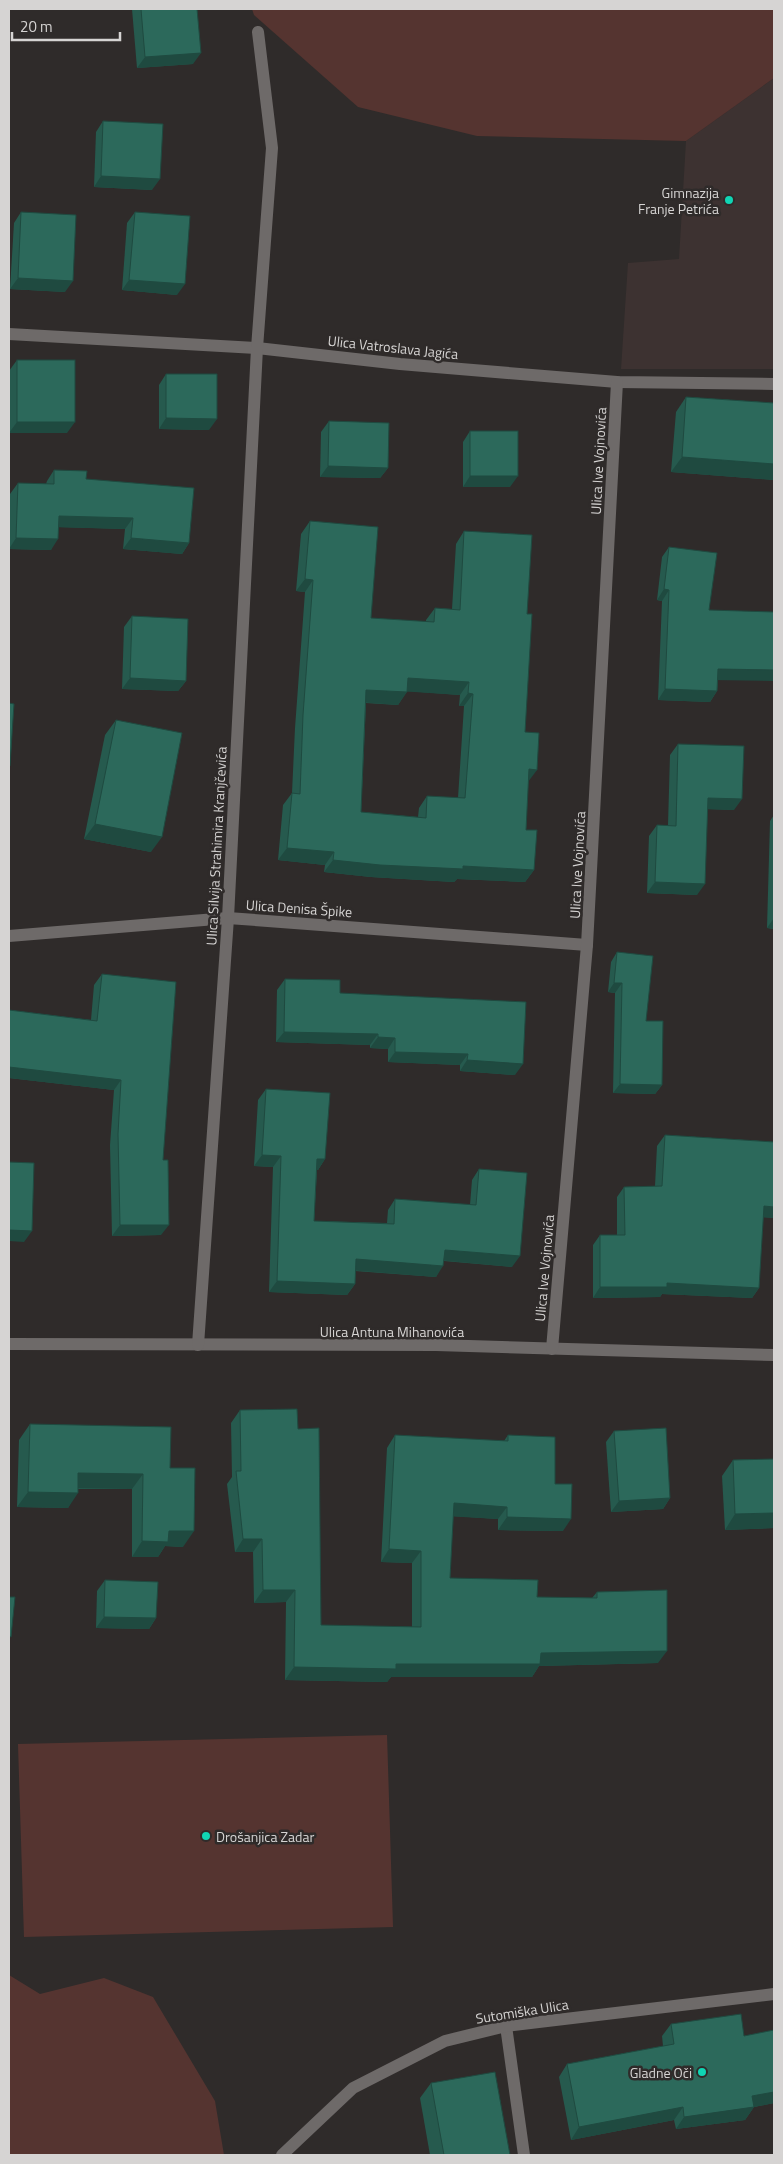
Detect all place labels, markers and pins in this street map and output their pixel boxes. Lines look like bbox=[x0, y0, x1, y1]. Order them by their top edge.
place label: Gimnazija Franje Petrića bbox=[638, 182, 719, 219]
marker: Gimnazija Franje Petrića bbox=[723, 194, 735, 206]
place label: Drošanjica Zadar bbox=[216, 1826, 314, 1847]
marker: Drošanjica Zadar bbox=[200, 1830, 212, 1842]
place label: Gladne Oči bbox=[630, 2062, 692, 2083]
marker: Gladne Oči bbox=[696, 2066, 708, 2078]

